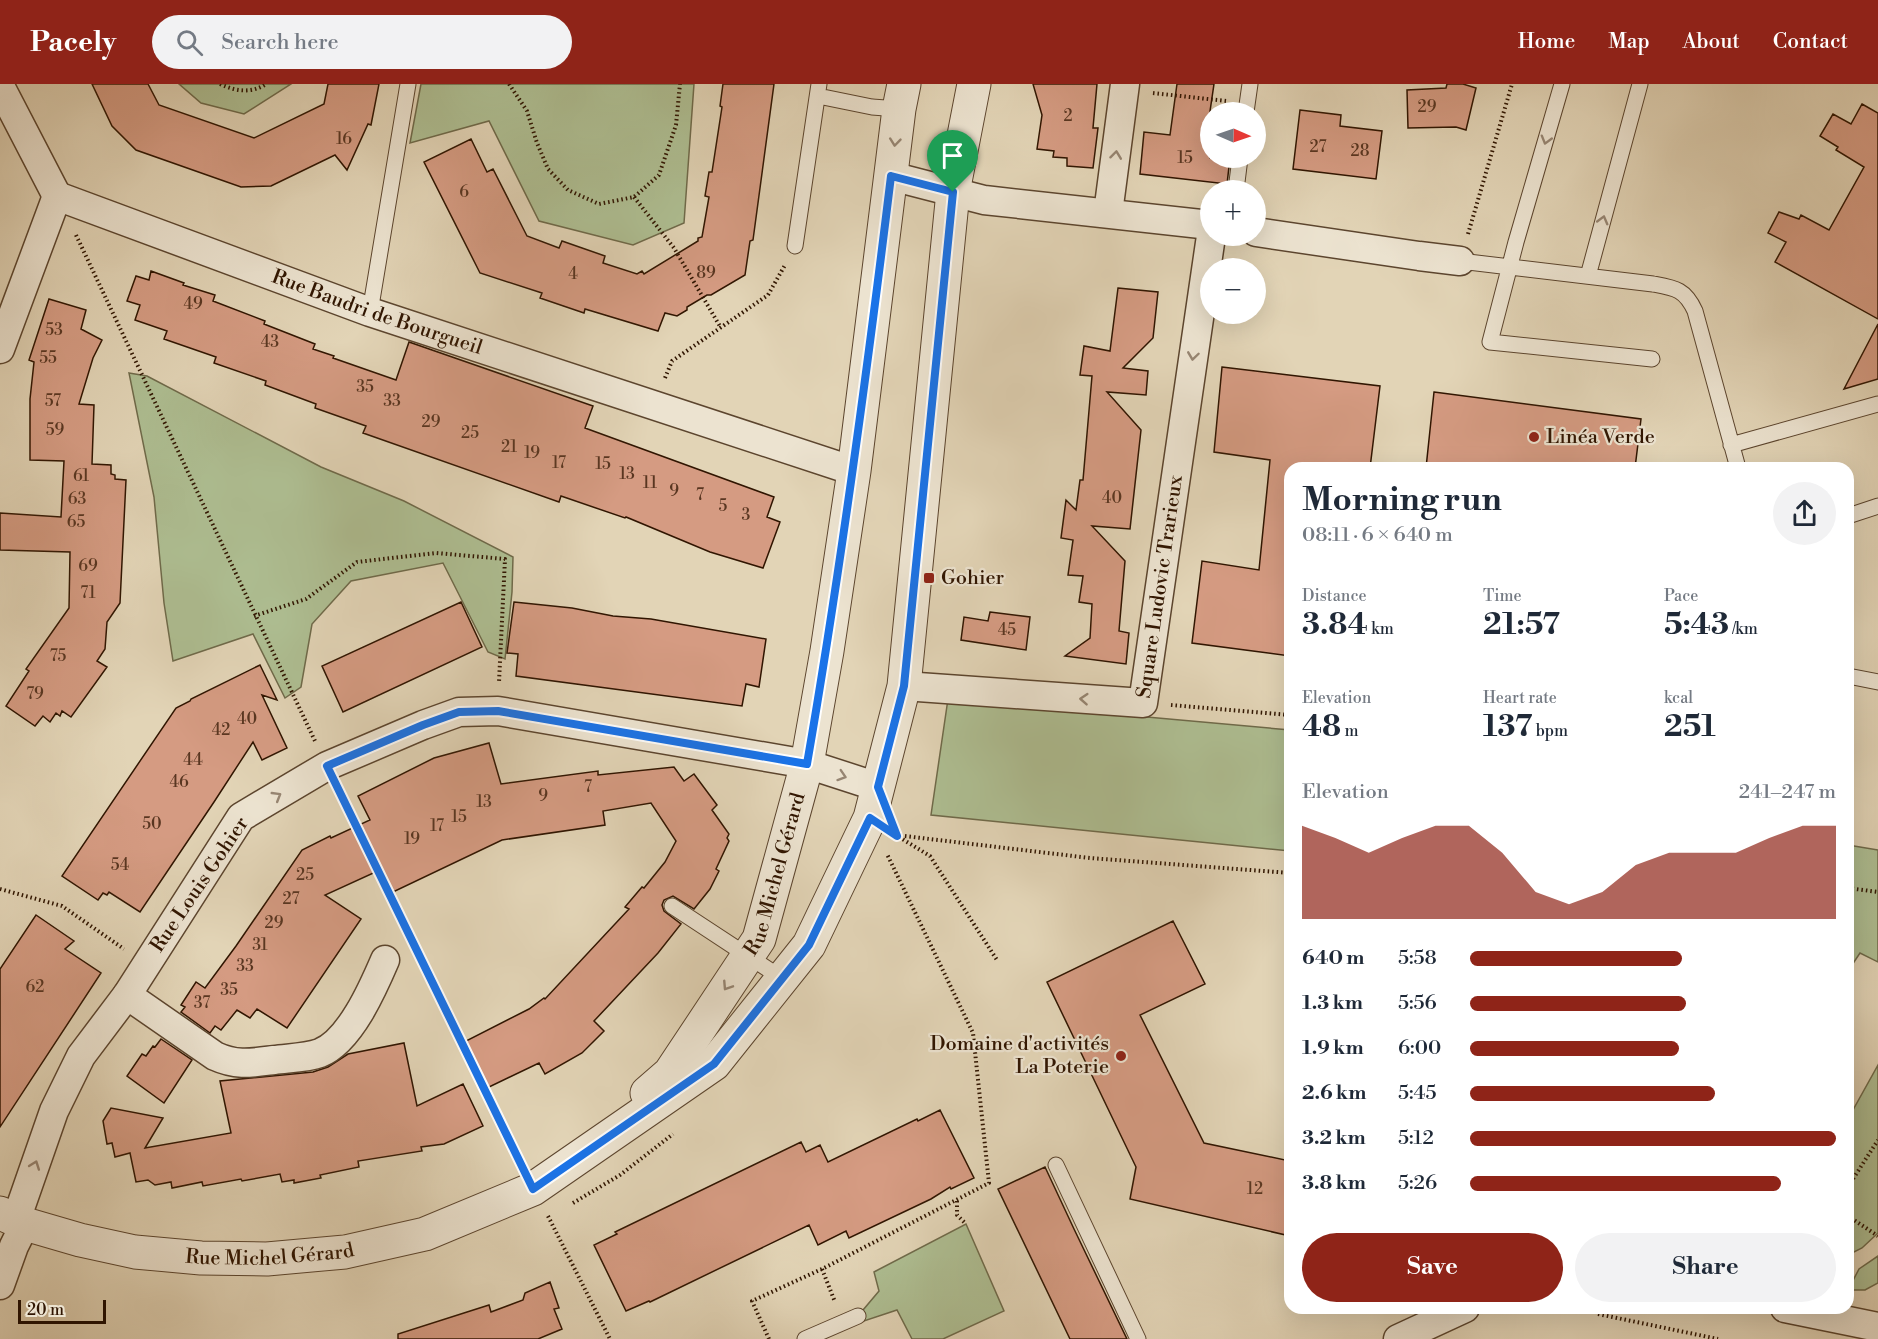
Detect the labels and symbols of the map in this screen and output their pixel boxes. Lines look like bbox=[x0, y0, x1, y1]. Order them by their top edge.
house number: 29 bbox=[1418, 97, 1437, 117]
north arrow bbox=[1200, 102, 1266, 168]
house number: 2 bbox=[1063, 106, 1073, 126]
house number: 16 bbox=[336, 129, 352, 149]
pin bbox=[927, 130, 978, 192]
one-way arrow bbox=[1541, 134, 1553, 145]
one-way arrow bbox=[889, 137, 902, 146]
house number: 27 bbox=[1309, 137, 1327, 157]
house number: 28 bbox=[1351, 141, 1370, 161]
house number: 15 bbox=[1177, 148, 1193, 168]
one-way arrow bbox=[1109, 150, 1121, 159]
house number: 6 bbox=[459, 182, 469, 202]
one-way arrow bbox=[1596, 215, 1609, 225]
house number: 89 bbox=[696, 263, 716, 283]
street label: Rue Baudri de Bourgueil bbox=[268, 264, 486, 361]
house number: 4 bbox=[568, 264, 578, 284]
house number: 49 bbox=[183, 294, 203, 314]
house number: 53 bbox=[45, 320, 63, 340]
house number: 43 bbox=[261, 332, 279, 352]
house number: 55 bbox=[39, 348, 57, 368]
one-way arrow bbox=[1188, 351, 1200, 360]
house number: 35 bbox=[356, 377, 374, 397]
house number: 57 bbox=[45, 391, 61, 411]
house number: 33 bbox=[383, 391, 401, 411]
house number: 29 bbox=[422, 412, 441, 432]
house number: 59 bbox=[46, 420, 65, 440]
house number: 25 bbox=[461, 423, 479, 443]
place label: Linéa Verde bbox=[1546, 425, 1655, 450]
marker: Linéa Verde bbox=[1527, 430, 1541, 444]
house number: 21 bbox=[501, 437, 517, 457]
house number: 19 bbox=[524, 443, 540, 463]
house number: 17 bbox=[552, 453, 566, 473]
house number: 15 bbox=[595, 454, 611, 474]
house number: 13 bbox=[619, 464, 635, 484]
house number: 61 bbox=[73, 466, 89, 486]
house number: 11 bbox=[643, 473, 657, 493]
street label: Square Ludovic Trarieux bbox=[1131, 473, 1189, 700]
house number: 9 bbox=[669, 481, 679, 501]
house number: 7 bbox=[696, 485, 704, 505]
house number: 40 bbox=[1102, 488, 1122, 508]
house number: 63 bbox=[68, 489, 86, 509]
house number: 5 bbox=[719, 496, 728, 516]
house number: 3 bbox=[742, 505, 751, 525]
house number: 65 bbox=[67, 512, 85, 532]
house number: 69 bbox=[78, 556, 98, 576]
place label: Gohier bbox=[941, 566, 1005, 591]
marker: Gohier bbox=[922, 571, 936, 585]
house number: 71 bbox=[80, 583, 96, 603]
house number: 45 bbox=[998, 620, 1016, 640]
house number: 75 bbox=[50, 646, 66, 666]
house number: 79 bbox=[26, 684, 44, 704]
one-way arrow bbox=[1080, 693, 1089, 706]
house number: 40 bbox=[237, 709, 257, 729]
house number: 42 bbox=[212, 720, 230, 740]
house number: 44 bbox=[183, 750, 203, 770]
one-way arrow bbox=[836, 768, 847, 781]
house number: 46 bbox=[169, 772, 189, 792]
house number: 7 bbox=[584, 777, 592, 797]
house number: 9 bbox=[538, 786, 548, 806]
street label: Rue Michel Gérard bbox=[739, 789, 811, 961]
one-way arrow bbox=[271, 792, 281, 804]
house number: 13 bbox=[476, 792, 492, 812]
house number: 15 bbox=[451, 807, 467, 827]
street label: Rue Louis Gohier bbox=[145, 812, 255, 958]
house number: 50 bbox=[142, 814, 162, 834]
house number: 17 bbox=[430, 816, 444, 836]
house number: 19 bbox=[404, 829, 420, 849]
house number: 54 bbox=[111, 855, 130, 875]
house number: 25 bbox=[296, 865, 314, 885]
house number: 27 bbox=[282, 889, 300, 909]
house number: 29 bbox=[265, 913, 284, 933]
house number: 31 bbox=[252, 935, 268, 955]
house number: 33 bbox=[236, 956, 254, 976]
house number: 62 bbox=[26, 977, 44, 997]
house number: 35 bbox=[220, 980, 238, 1000]
one-way arrow bbox=[724, 980, 735, 991]
house number: 37 bbox=[194, 993, 210, 1013]
place label: Domaine d'activités La Poterie bbox=[930, 1032, 1109, 1080]
marker: Domaine d'activités La Poterie bbox=[1114, 1049, 1128, 1063]
one-way arrow bbox=[28, 1160, 41, 1171]
house number: 12 bbox=[1247, 1179, 1263, 1199]
street label: Rue Michel Gérard bbox=[184, 1238, 357, 1272]
scale bar bbox=[18, 1297, 106, 1324]

